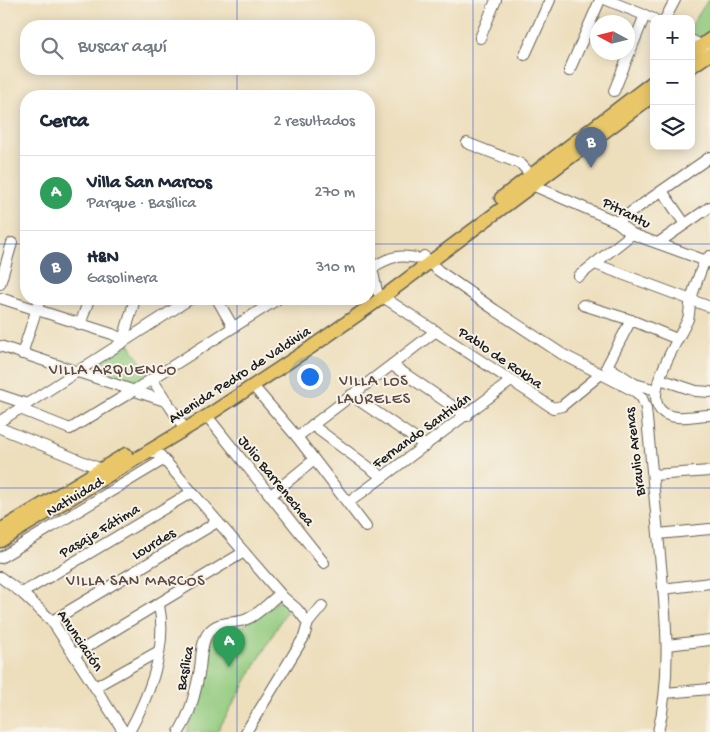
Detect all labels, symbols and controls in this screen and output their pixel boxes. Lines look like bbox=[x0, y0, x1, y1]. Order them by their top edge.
north arrow bbox=[590, 15, 635, 60]
map controls bbox=[650, 15, 695, 150]
button: + bbox=[650, 15, 695, 60]
search box bbox=[20, 20, 375, 75]
icon: search bbox=[38, 34, 66, 62]
text: Buscar aquí bbox=[78, 36, 167, 59]
button: − bbox=[650, 60, 695, 105]
button: layers bbox=[650, 105, 695, 150]
text: Cerca bbox=[40, 110, 88, 135]
text: 2 resultados bbox=[274, 113, 355, 132]
pin: B bbox=[575, 127, 607, 168]
text: Villa San Marcos bbox=[87, 172, 212, 195]
text: A bbox=[51, 184, 61, 203]
text: 270 m bbox=[315, 184, 355, 203]
street label: Pitrantu bbox=[598, 194, 653, 234]
text: Parque · Basílica bbox=[87, 195, 196, 214]
text: H&N bbox=[87, 247, 119, 270]
text: B bbox=[52, 259, 60, 278]
text: 310 m bbox=[316, 259, 355, 278]
text: Gasolinera bbox=[87, 270, 158, 289]
street label: Avenida Pedro de Valdivia bbox=[166, 323, 315, 428]
street label: Pablo de Rokha bbox=[453, 323, 546, 394]
district label: VILLA ARQUENCO bbox=[48, 362, 177, 381]
your location bbox=[297, 364, 323, 390]
district label: VILLA LOS LAURELES bbox=[337, 373, 411, 410]
street label: Fernando Santiván bbox=[369, 390, 475, 474]
street label: Braulio Arenas bbox=[622, 406, 650, 498]
street label: Julio Barrenechea bbox=[233, 432, 318, 531]
street label: Natividad bbox=[43, 473, 108, 522]
street label: Pasaje Fátima bbox=[56, 500, 144, 563]
street label: Lourdes bbox=[129, 524, 180, 565]
district label: VILLA SAN MARCOS bbox=[65, 573, 206, 592]
street label: Anunciación bbox=[52, 607, 106, 675]
pin: A bbox=[213, 626, 245, 667]
street label: Basílica bbox=[173, 644, 199, 693]

